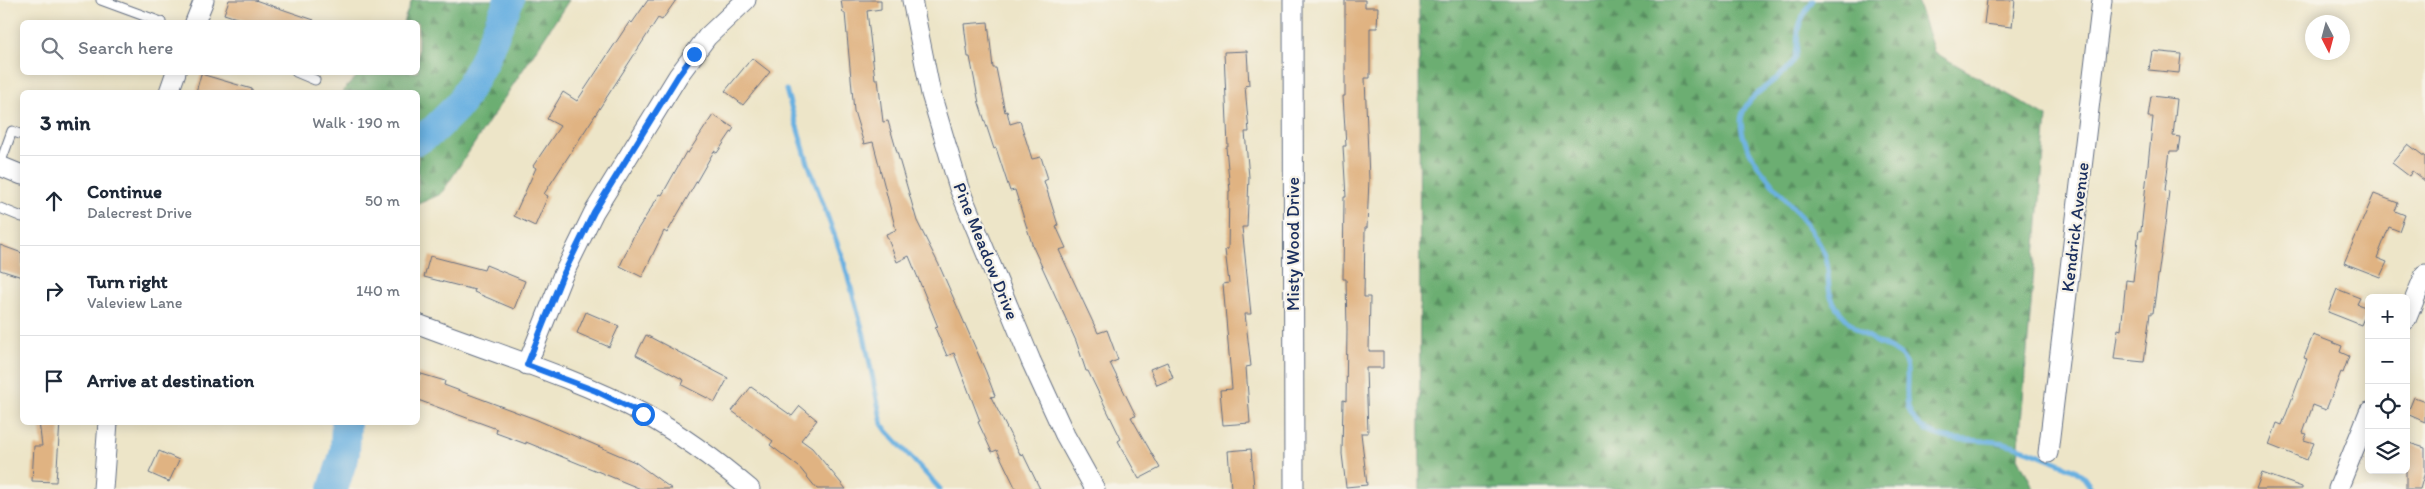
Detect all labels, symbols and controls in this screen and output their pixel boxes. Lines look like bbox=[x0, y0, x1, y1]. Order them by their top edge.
north arrow bbox=[2305, 15, 2350, 60]
search box bbox=[20, 20, 420, 75]
icon: search bbox=[38, 34, 66, 62]
text: Search here bbox=[78, 36, 173, 59]
route end bbox=[683, 43, 706, 66]
text: 3 min bbox=[40, 110, 90, 135]
text: Walk · 190 m bbox=[312, 113, 400, 132]
street label: Kendrick Avenue bbox=[2056, 161, 2094, 293]
street label: Misty Wood Drive bbox=[1282, 177, 1304, 311]
street label: Pine Meadow Drive bbox=[948, 179, 1024, 323]
text: Continue bbox=[87, 180, 162, 203]
icon: ahead bbox=[40, 187, 68, 215]
text: 50 m bbox=[365, 191, 400, 210]
text: Dalecrest Drive bbox=[87, 203, 192, 222]
text: Turn right bbox=[87, 270, 168, 293]
icon: right bbox=[40, 277, 68, 305]
text: 140 m bbox=[356, 281, 400, 300]
text: Valeview Lane bbox=[87, 293, 183, 312]
map controls bbox=[2365, 294, 2410, 474]
button: + bbox=[2365, 294, 2410, 339]
button: − bbox=[2365, 339, 2410, 384]
icon: arrive bbox=[40, 367, 68, 395]
text: Arrive at destination bbox=[87, 369, 254, 392]
button: locate bbox=[2365, 384, 2410, 429]
route start bbox=[632, 403, 655, 426]
button: layers bbox=[2365, 429, 2410, 474]

